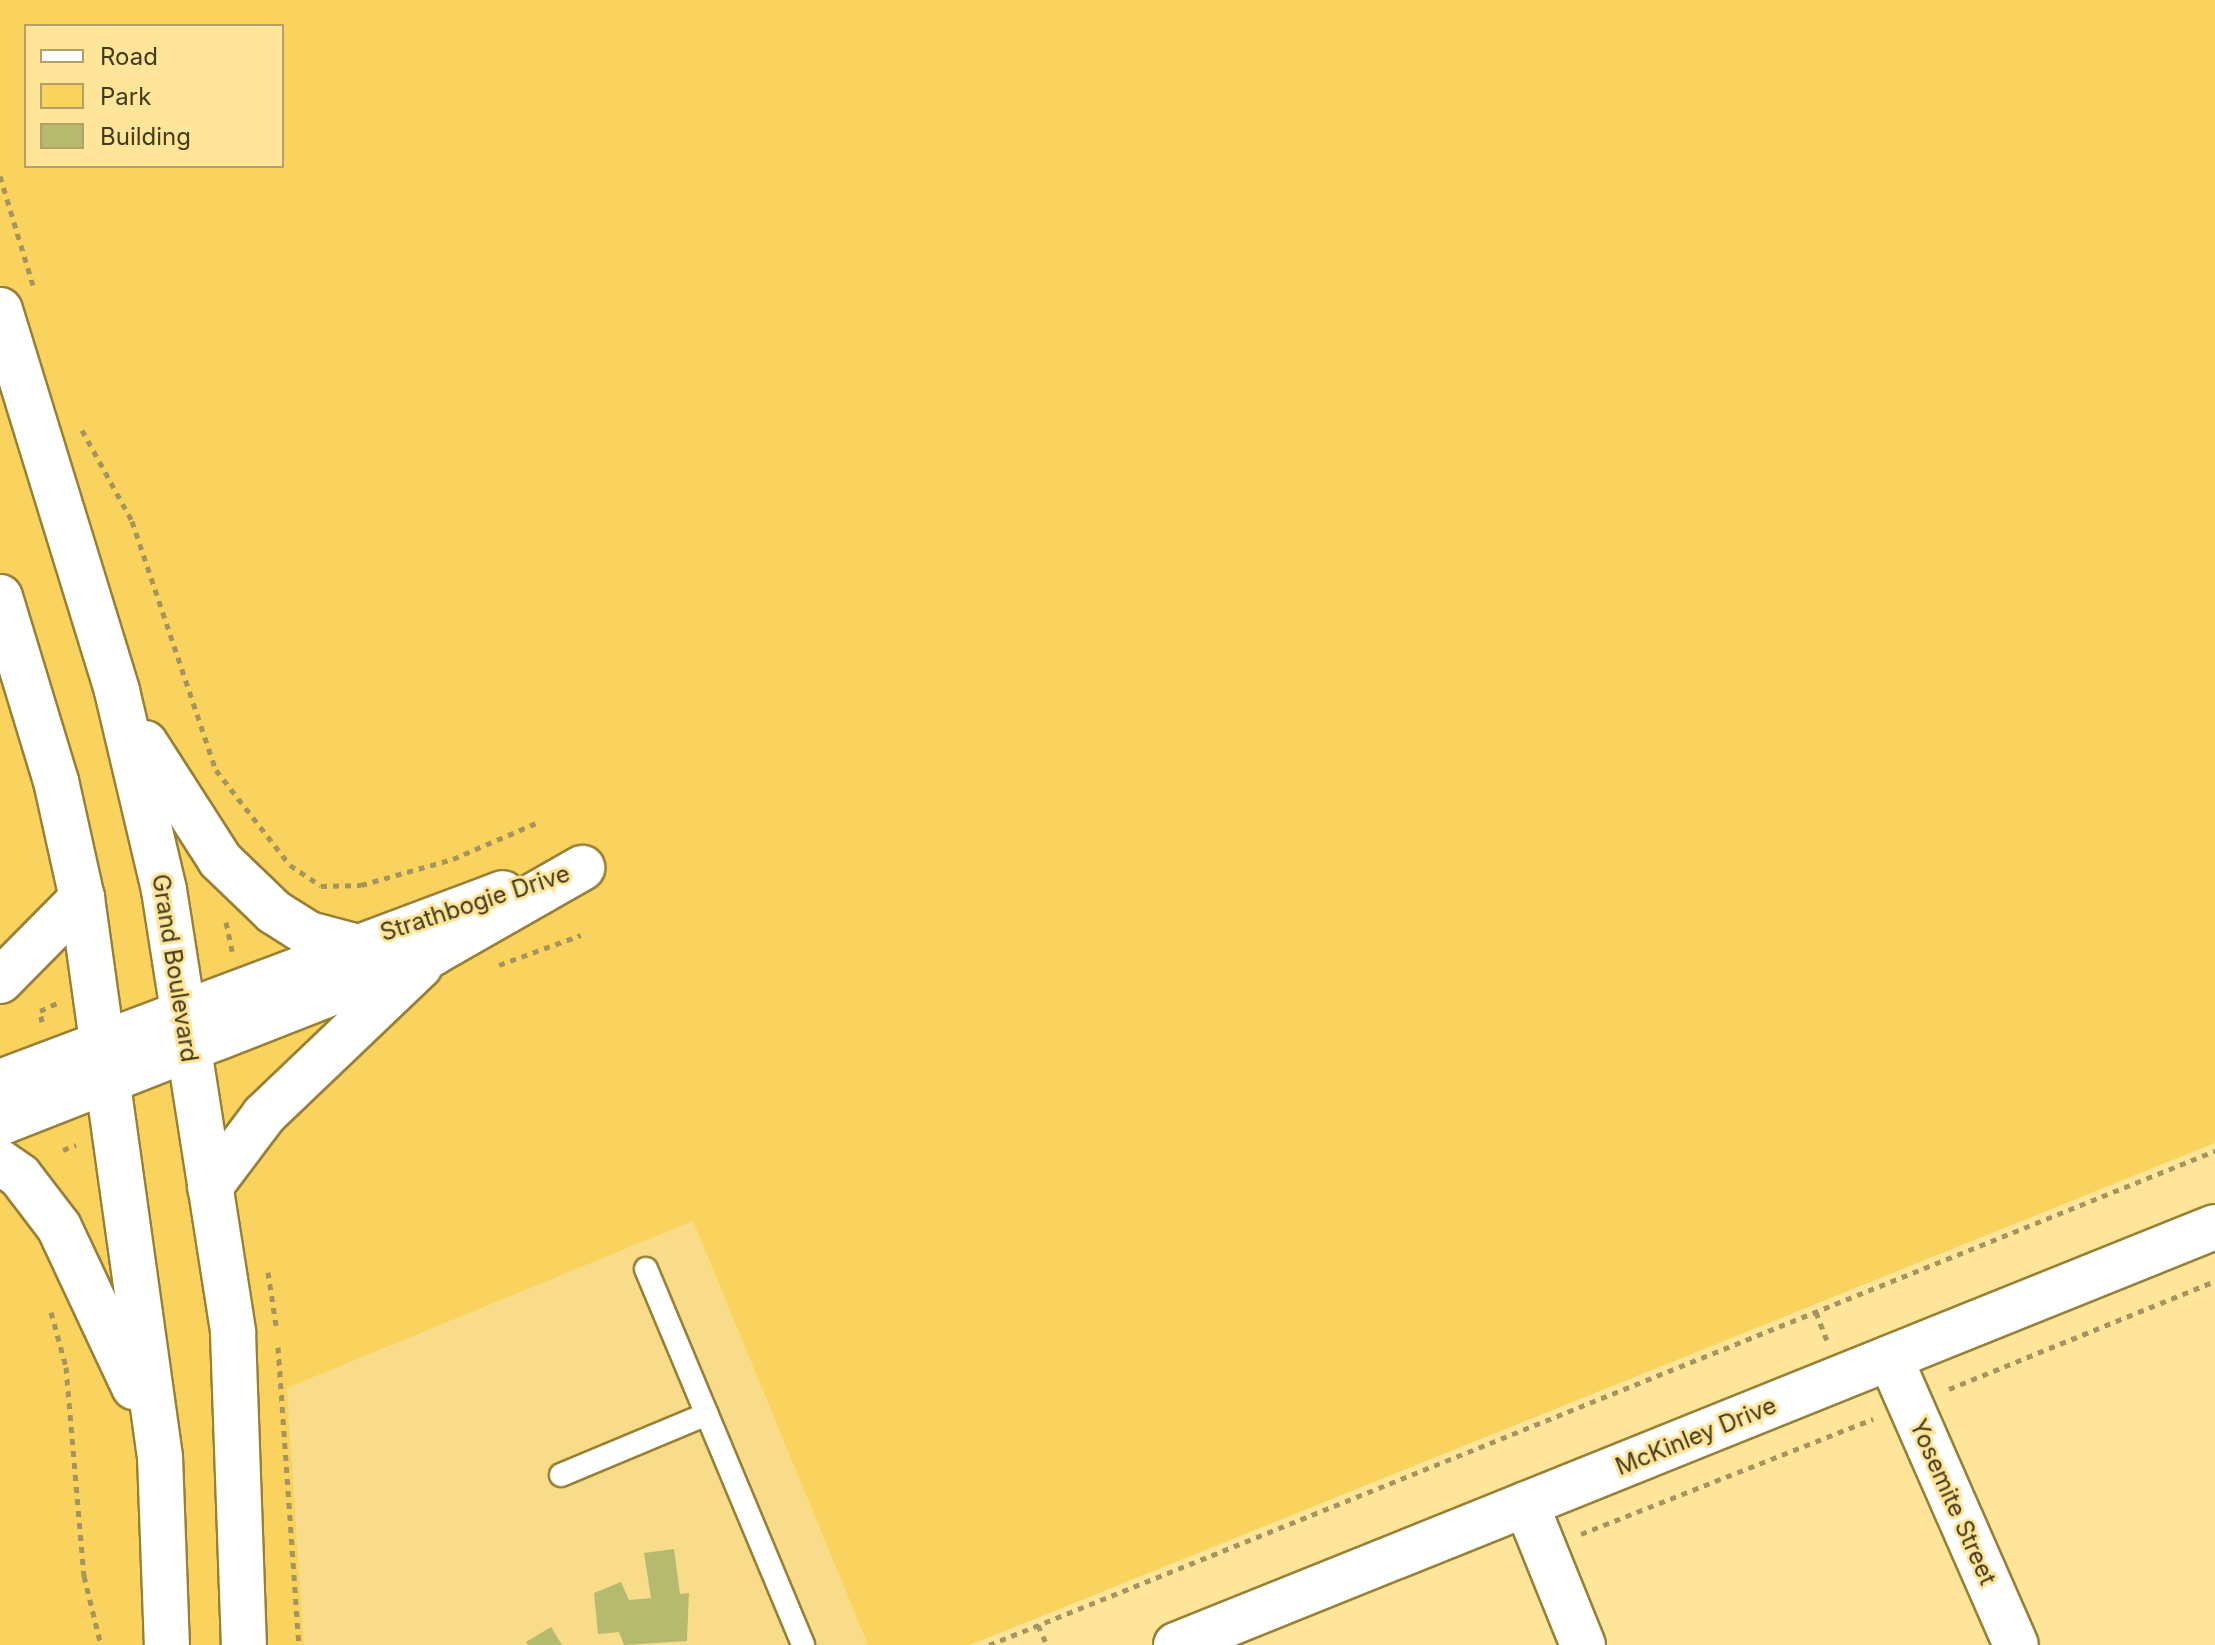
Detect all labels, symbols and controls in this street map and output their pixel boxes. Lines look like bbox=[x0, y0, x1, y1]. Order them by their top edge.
legend bbox=[24, 24, 284, 168]
text: Road bbox=[100, 42, 158, 71]
text: Park bbox=[100, 82, 151, 111]
text: Building bbox=[100, 122, 191, 151]
street label: Strathbogie Drive bbox=[377, 859, 573, 947]
street label: Grand Boulevard bbox=[146, 872, 204, 1064]
street label: McKinley Drive bbox=[1611, 1391, 1781, 1481]
street label: Yosemite Street bbox=[1904, 1415, 2002, 1589]

